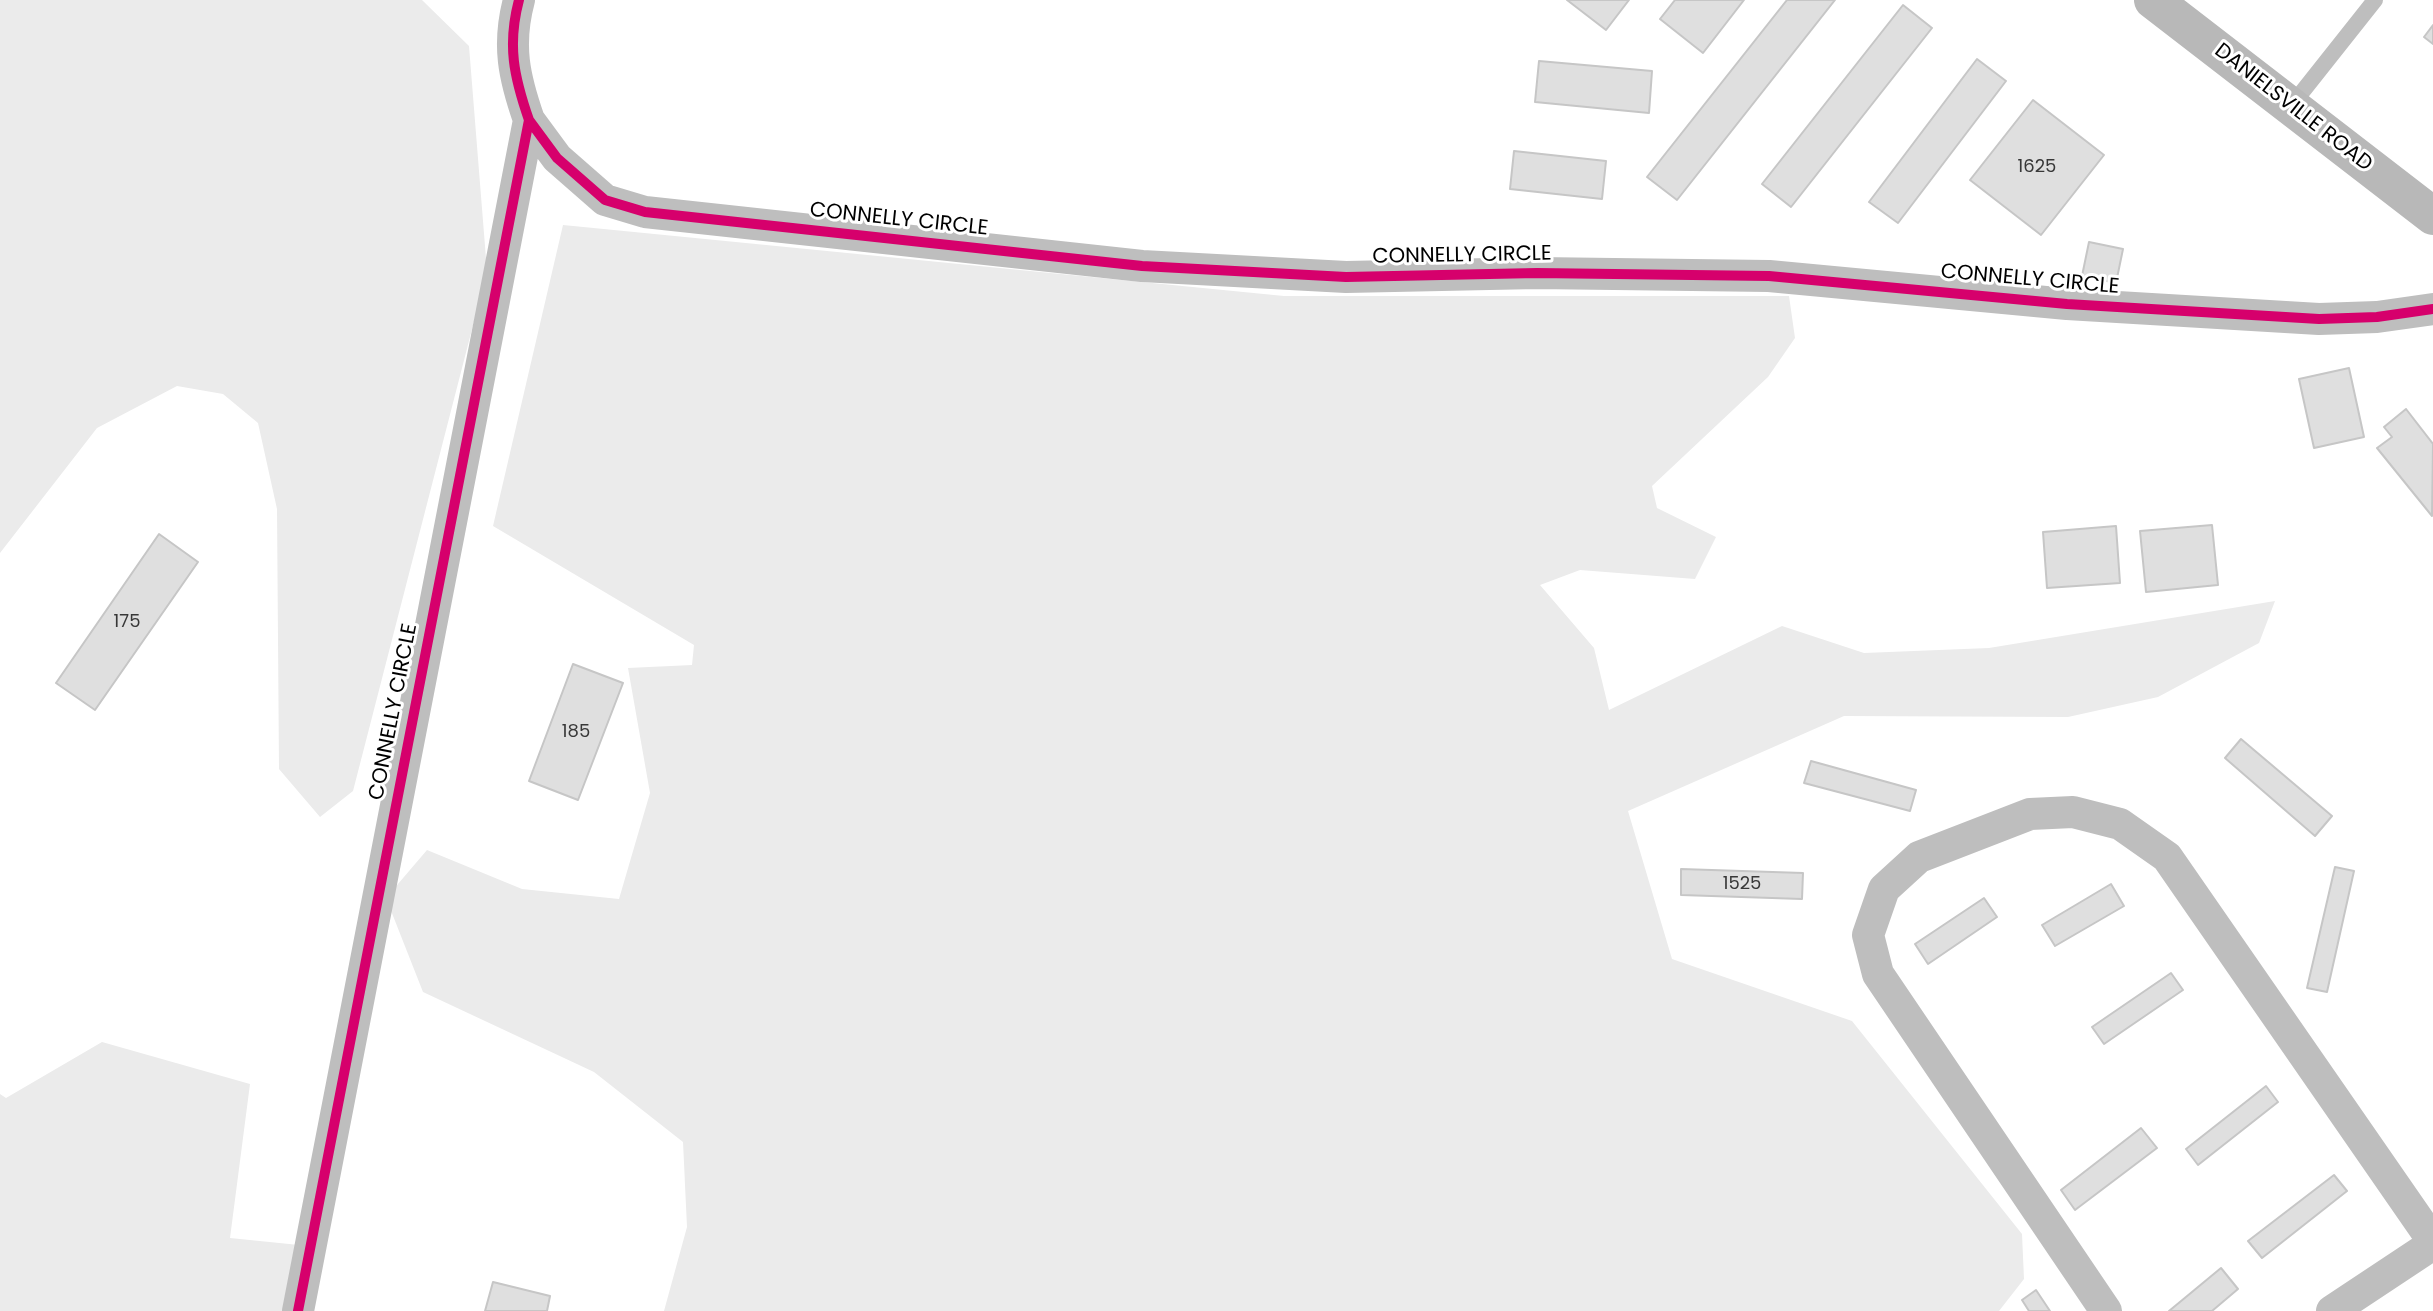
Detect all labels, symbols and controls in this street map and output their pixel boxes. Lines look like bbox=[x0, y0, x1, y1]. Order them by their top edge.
street label: DANIELSVILLE ROAD bbox=[2209, 39, 2377, 177]
house number: 1625 bbox=[2018, 156, 2056, 178]
street label: CONNELLY CIRCLE bbox=[809, 198, 989, 242]
street label: CONNELLY CIRCLE bbox=[1372, 242, 1552, 270]
street label: CONNELLY CIRCLE bbox=[1940, 260, 2120, 300]
house number: 175 bbox=[114, 611, 140, 633]
street label: CONNELLY CIRCLE bbox=[365, 622, 423, 802]
house number: 185 bbox=[562, 721, 590, 743]
house number: 1525 bbox=[1723, 873, 1761, 895]

